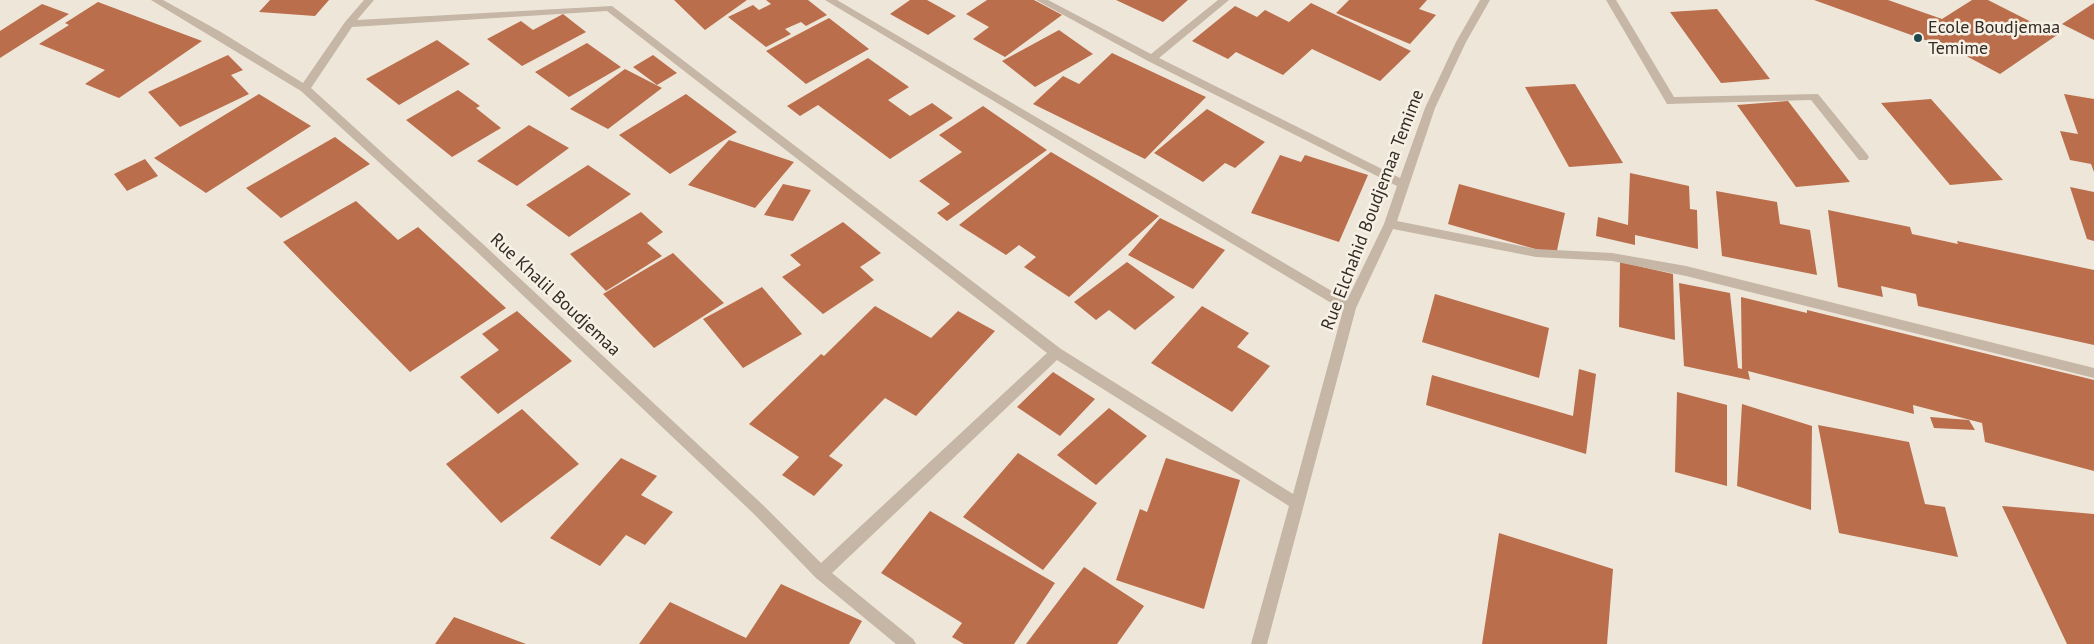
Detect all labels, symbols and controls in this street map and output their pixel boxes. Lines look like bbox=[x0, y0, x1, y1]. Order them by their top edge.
place label: Ecole Boudjemaa Temime bbox=[1928, 17, 2060, 59]
marker: Ecole Boudjemaa Temime bbox=[1912, 32, 1924, 44]
street label: Rue Elchahid Boudjemaa Temime bbox=[1317, 87, 1429, 333]
street label: Rue Khalil Boudjemaa bbox=[485, 229, 625, 361]

